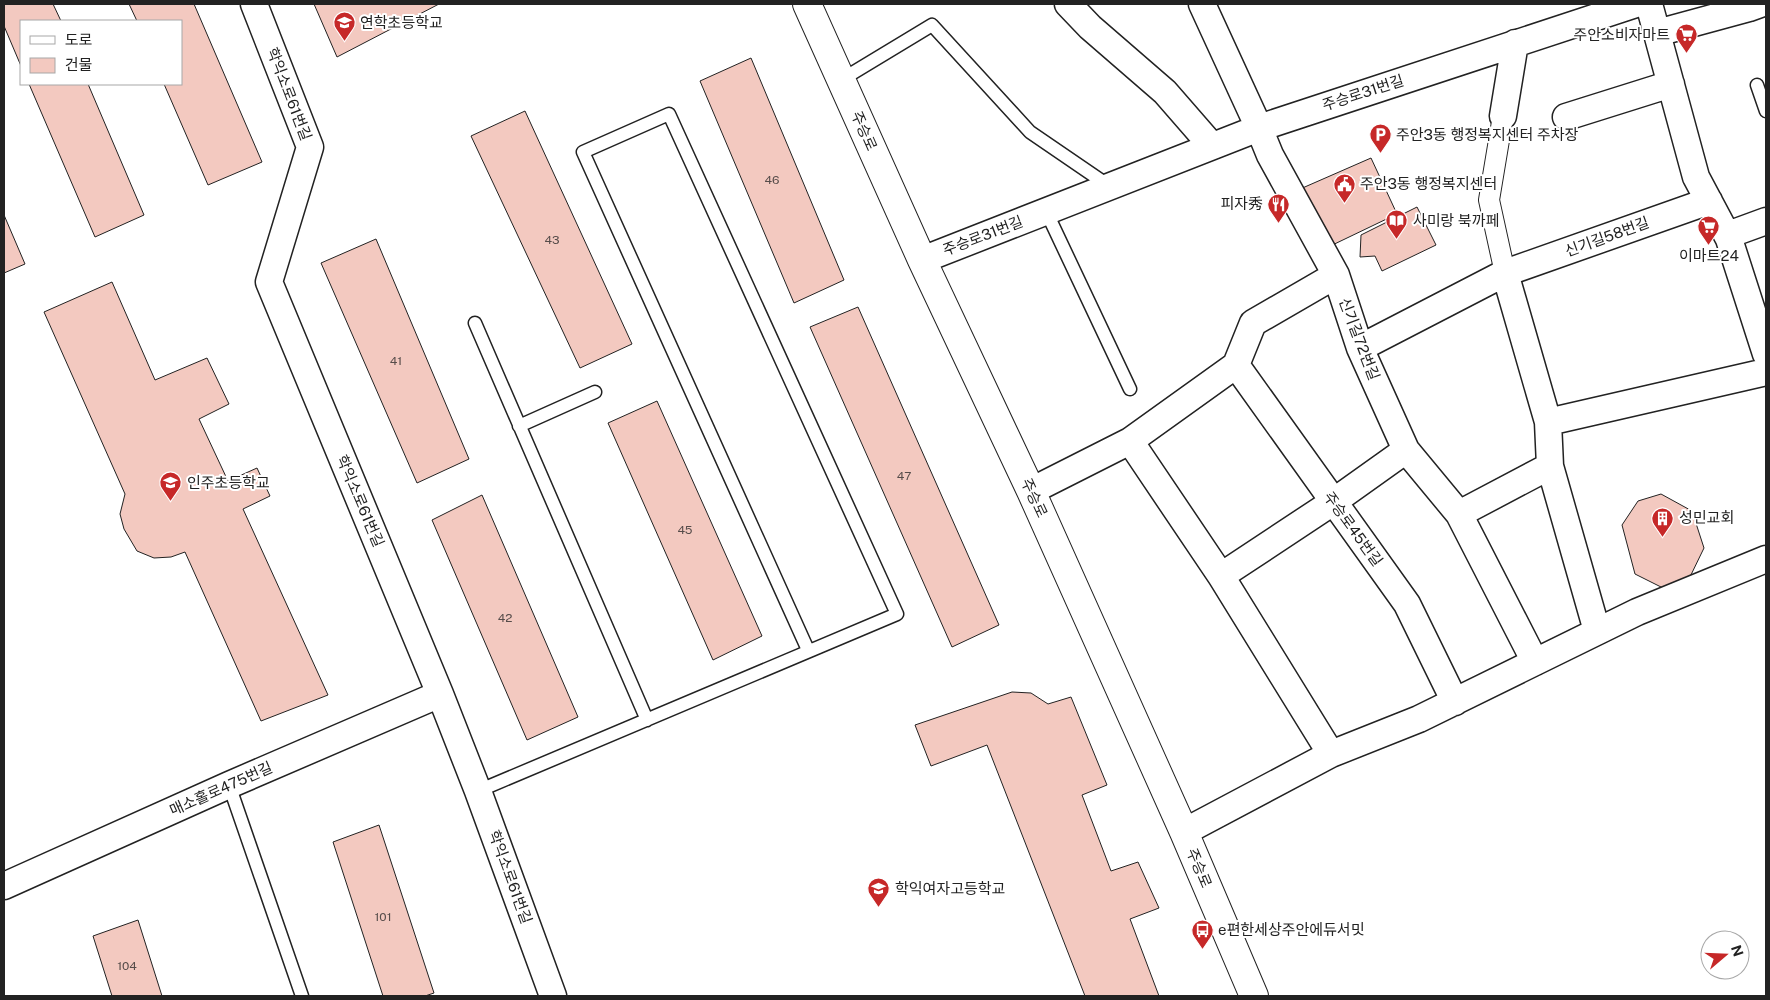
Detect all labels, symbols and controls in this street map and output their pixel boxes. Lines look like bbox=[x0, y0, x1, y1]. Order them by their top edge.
school or university icon: 연학초등학교 bbox=[332, 11, 356, 42]
place label: 연학초등학교 bbox=[360, 14, 443, 31]
legend bbox=[20, 20, 182, 85]
supermarket icon: 주안소비자마트 bbox=[1674, 23, 1698, 54]
place label: 주안소비자마트 bbox=[1573, 26, 1670, 43]
text: 도로 bbox=[65, 31, 93, 48]
street label: 학익소로61번길 bbox=[264, 45, 315, 143]
text: 건물 bbox=[65, 56, 93, 73]
street label: 주승로31번길 bbox=[1320, 71, 1406, 114]
street label: 주승로 bbox=[848, 108, 881, 153]
parking icon: 주안3동 행정복지센터 주차장 bbox=[1368, 123, 1392, 154]
place label: 주안3동 행정복지센터 주차장 bbox=[1396, 126, 1579, 143]
public building icon: 주안3동 행정복지센터 bbox=[1332, 172, 1356, 203]
house number: 46 bbox=[764, 173, 780, 187]
place label: 주안3동 행정복지센터 bbox=[1360, 175, 1497, 192]
restaurant icon: 피자秀 bbox=[1267, 192, 1291, 223]
place label: 피자秀 bbox=[1220, 195, 1263, 212]
library icon: 사미랑 북까페 bbox=[1385, 209, 1409, 240]
street label: 주승로31번길 bbox=[940, 212, 1025, 259]
place label: 사미랑 북까페 bbox=[1413, 212, 1499, 229]
street label: 신기길58번길 bbox=[1562, 213, 1651, 260]
supermarket icon: 이마트24 bbox=[1697, 215, 1721, 246]
house number: 43 bbox=[544, 233, 560, 247]
place label: 이마트24 bbox=[1679, 247, 1739, 264]
street label: 신기길72번길 bbox=[1336, 295, 1383, 382]
house number: 41 bbox=[390, 354, 402, 368]
street label: 학익소로61번길 bbox=[333, 452, 387, 549]
house number: 47 bbox=[897, 469, 911, 483]
school or university icon: 인주초등학교 bbox=[159, 471, 183, 502]
place label: 인주초등학교 bbox=[187, 474, 270, 491]
street label: 주승로 bbox=[1018, 475, 1051, 520]
street label: 주승로45번길 bbox=[1321, 488, 1386, 569]
building icon: 성민교회 bbox=[1651, 506, 1675, 537]
place label: 성민교회 bbox=[1679, 509, 1734, 526]
house number: 45 bbox=[677, 523, 693, 537]
house number: 42 bbox=[498, 611, 512, 625]
street label: 매소홀로475번길 bbox=[167, 758, 275, 819]
street label: 학익소로61번길 bbox=[486, 828, 535, 926]
street label: 주승로 bbox=[1184, 845, 1215, 890]
school or university icon: 학익여자고등학교 bbox=[867, 877, 891, 908]
place label: 학익여자고등학교 bbox=[895, 880, 1005, 897]
house number: 101 bbox=[374, 910, 392, 924]
bus stop icon: e편한세상주안에듀서밋 bbox=[1190, 918, 1214, 949]
place label: e편한세상주안에듀서밋 bbox=[1218, 921, 1365, 938]
north arrow bbox=[1700, 930, 1750, 980]
text: N bbox=[1728, 943, 1747, 959]
house number: 104 bbox=[117, 959, 137, 973]

